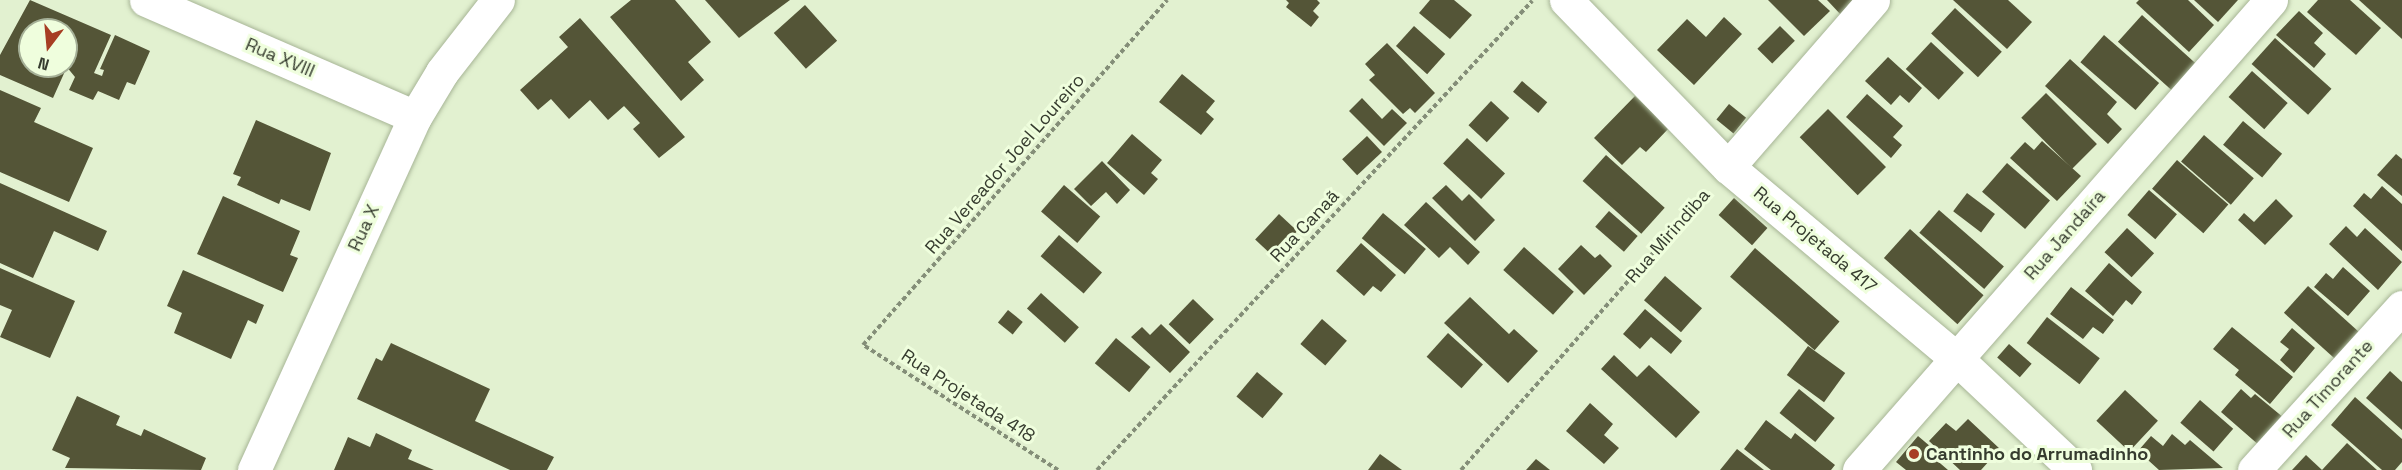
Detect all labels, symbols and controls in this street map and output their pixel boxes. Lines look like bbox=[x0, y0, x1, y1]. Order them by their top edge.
north arrow bbox=[18, 18, 78, 78]
street label: Rua XVIII bbox=[242, 34, 318, 82]
text: N bbox=[35, 52, 52, 75]
street label: Rua Vereador Joel Loureiro bbox=[921, 69, 1089, 259]
street label: Rua Projetada 417 bbox=[1749, 182, 1881, 298]
street label: Rua Canaã bbox=[1266, 185, 1344, 267]
street label: Rua Mirindiba bbox=[1621, 185, 1715, 287]
street label: Rua Jandaíra bbox=[2020, 186, 2110, 284]
street label: Rua X bbox=[344, 201, 384, 255]
street label: Rua Timorante bbox=[2278, 335, 2378, 443]
street label: Rua Projetada 418 bbox=[897, 345, 1039, 447]
place label: Cantinho do Arrumadinho bbox=[1926, 443, 2148, 465]
marker: Cantinho do Arrumadinho bbox=[1907, 447, 1921, 461]

